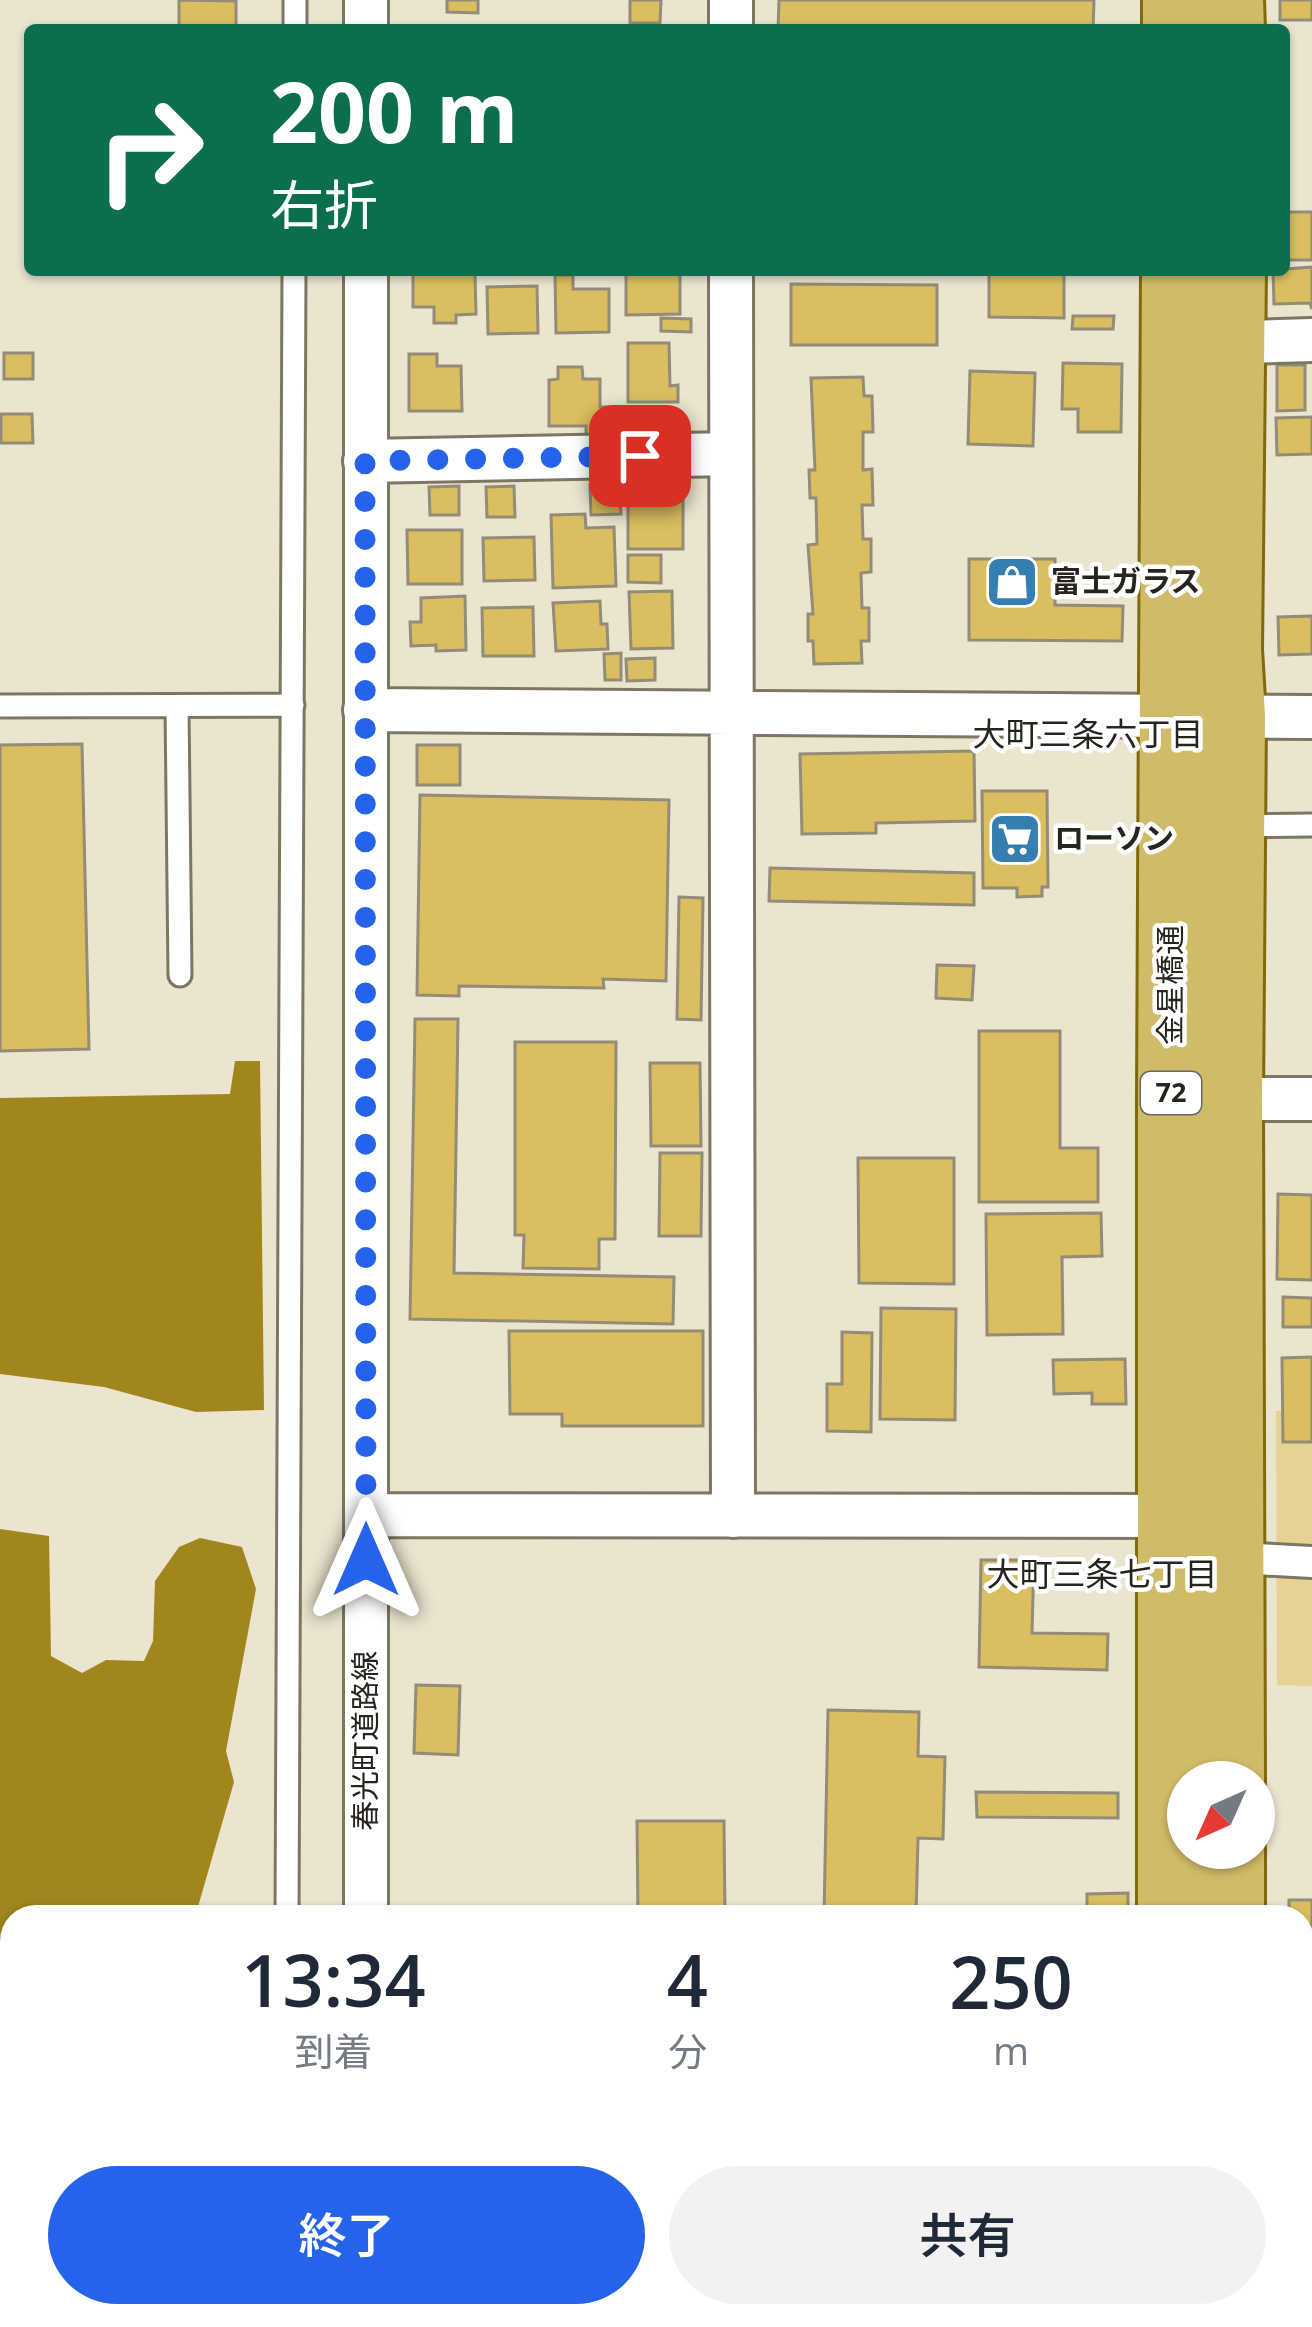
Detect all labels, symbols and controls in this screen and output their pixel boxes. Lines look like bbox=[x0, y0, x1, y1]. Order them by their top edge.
text: 200 m bbox=[270, 53, 518, 168]
icon: right bbox=[72, 72, 228, 228]
text: 右折 bbox=[270, 167, 378, 241]
pin bbox=[589, 405, 691, 507]
icon: arrive bbox=[607, 423, 673, 489]
shop icon: 富士ガラス bbox=[984, 554, 1040, 610]
place label: 富士ガラス bbox=[1051, 560, 1200, 601]
district label: 大町三条六丁目 bbox=[973, 711, 1204, 756]
supermarket icon: ローソン bbox=[987, 811, 1043, 867]
place label: ローソン bbox=[1054, 817, 1174, 858]
street label: 金星橋通 bbox=[1149, 925, 1190, 1045]
road number: 72 bbox=[1141, 1072, 1201, 1114]
position arrow bbox=[303, 1497, 429, 1623]
district label: 大町三条七丁目 bbox=[987, 1551, 1218, 1596]
street label: 春光町道路線 bbox=[344, 1651, 385, 1831]
north arrow bbox=[1167, 1761, 1275, 1869]
map controls bbox=[1167, 1761, 1275, 1869]
text: 13:34 bbox=[241, 1930, 426, 2028]
text: 4 bbox=[667, 1930, 708, 2028]
text: 250 bbox=[949, 1932, 1073, 2030]
text: m bbox=[993, 2023, 1029, 2076]
text: 到着 bbox=[294, 2024, 372, 2077]
text: 分 bbox=[668, 2024, 707, 2077]
button: 終了 bbox=[48, 2166, 645, 2304]
button: 共有 bbox=[669, 2166, 1266, 2304]

